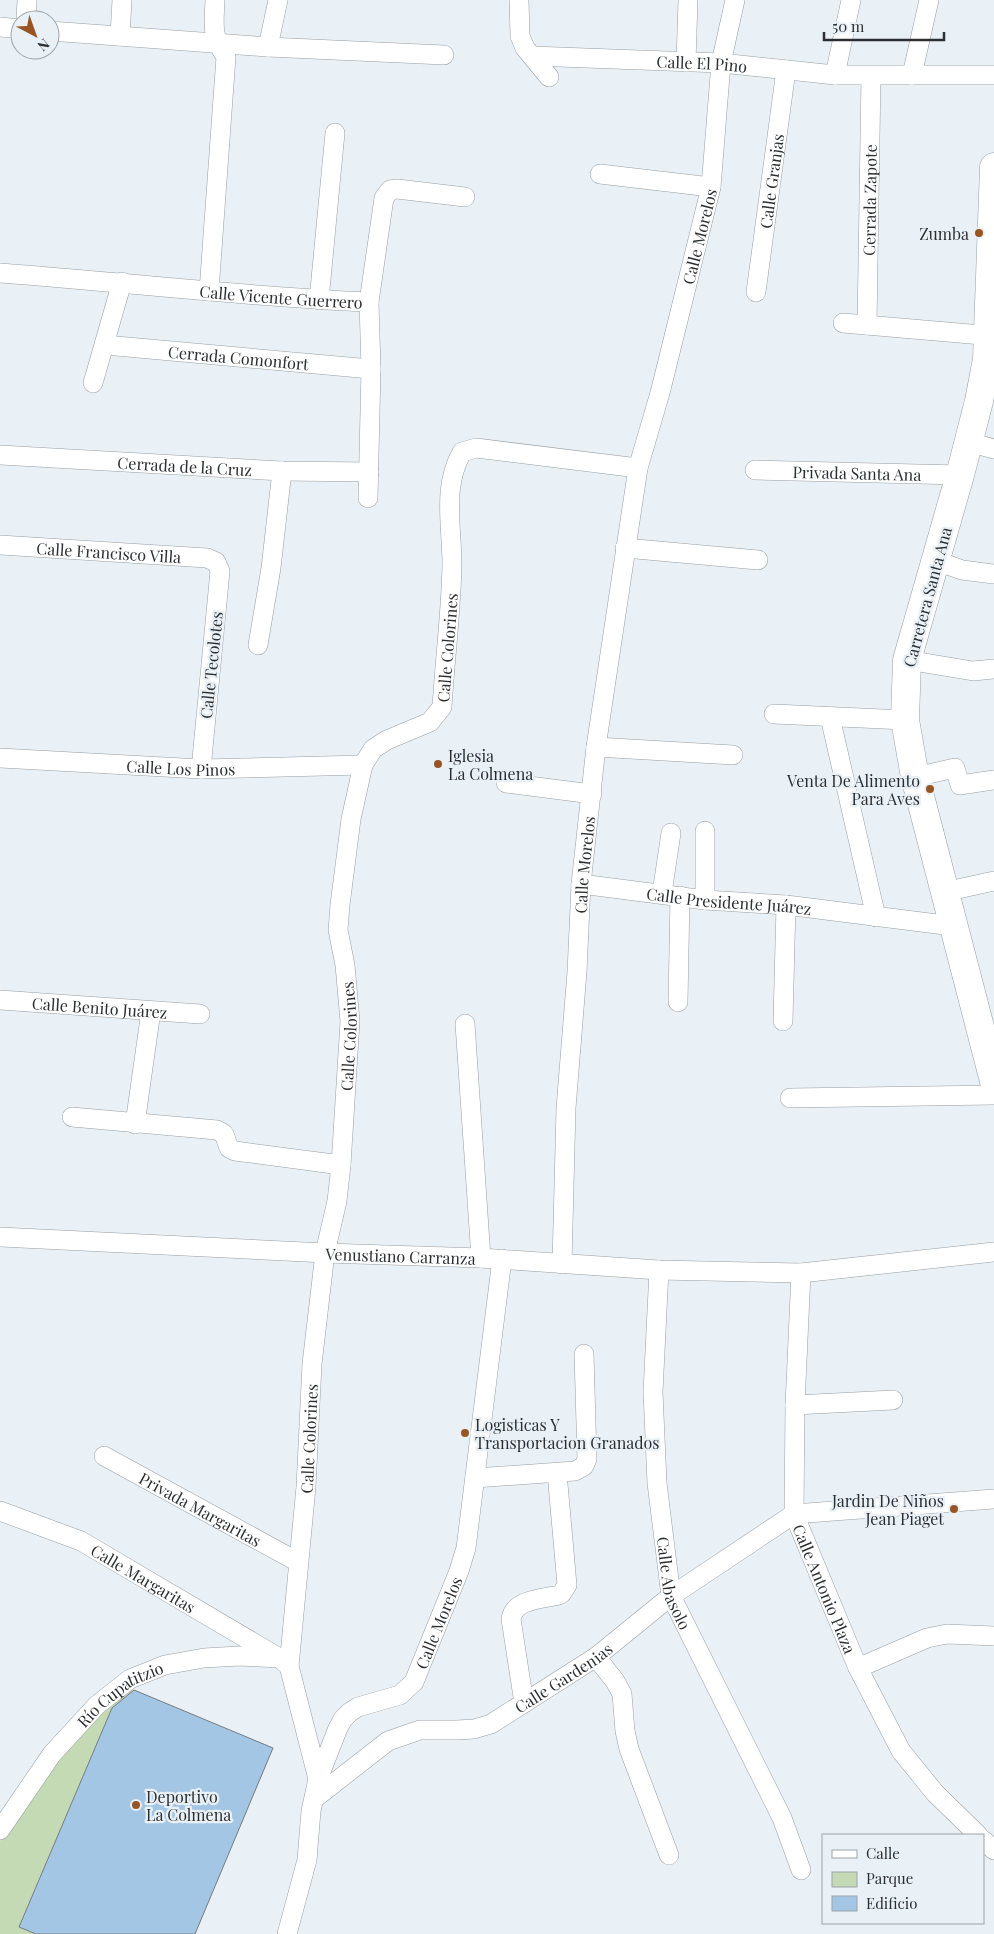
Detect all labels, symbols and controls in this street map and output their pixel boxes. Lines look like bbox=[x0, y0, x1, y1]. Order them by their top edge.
north arrow bbox=[10, 10, 60, 60]
scale bar bbox=[824, 10, 944, 42]
text: 50 m bbox=[832, 16, 865, 36]
text: N bbox=[34, 35, 54, 56]
street label: Calle El Pino bbox=[656, 50, 748, 76]
street label: Calle Granjas bbox=[754, 132, 788, 230]
street label: Cerrada Zapote bbox=[858, 144, 880, 256]
street label: Calle Morelos bbox=[677, 186, 721, 286]
place label: Zumba bbox=[919, 223, 969, 244]
marker: Zumba bbox=[973, 227, 985, 239]
street label: Calle Vicente Guerrero bbox=[199, 280, 363, 312]
street label: Cerrada Comonfort bbox=[167, 340, 310, 374]
street label: Cerrada de la Cruz bbox=[117, 451, 253, 480]
street label: Privada Santa Ana bbox=[792, 460, 922, 485]
street label: Carretera Santa Ana bbox=[898, 525, 956, 669]
street label: Calle Francisco Villa bbox=[36, 537, 182, 567]
street label: Calle Colorines bbox=[432, 593, 461, 703]
street label: Calle Tecolotes bbox=[195, 610, 227, 720]
place label: Iglesia La Colmena bbox=[448, 745, 533, 784]
street label: Calle Los Pinos bbox=[126, 754, 235, 780]
marker: Iglesia La Colmena bbox=[432, 758, 444, 770]
place label: Venta De Alimento Para Aves bbox=[786, 770, 920, 809]
marker: Venta De Alimento Para Aves bbox=[924, 783, 936, 795]
street label: Calle Morelos bbox=[569, 815, 599, 914]
street label: Calle Presidente Juárez bbox=[645, 882, 813, 919]
street label: Calle Colorines bbox=[335, 981, 361, 1092]
street label: Calle Benito Juárez bbox=[31, 992, 169, 1022]
street label: Venustiano Carranza bbox=[324, 1242, 476, 1268]
street label: Calle Colorines bbox=[295, 1383, 322, 1494]
place label: Logisticas Y Transportacion Granados bbox=[475, 1414, 659, 1453]
marker: Logisticas Y Transportacion Granados bbox=[459, 1427, 471, 1439]
street label: Privada Margaritas bbox=[136, 1467, 265, 1551]
place label: Jardin De Niños Jean Piaget bbox=[831, 1490, 944, 1529]
marker: Jardin De Niños Jean Piaget bbox=[948, 1503, 960, 1515]
street label: Calle Antonio Plaza bbox=[789, 1521, 861, 1656]
street label: Calle Abasolo bbox=[653, 1535, 696, 1633]
street label: Calle Margaritas bbox=[87, 1539, 200, 1617]
street label: Calle Morelos bbox=[410, 1573, 466, 1672]
street label: Calle Gardenias bbox=[510, 1638, 616, 1717]
street label: Río Cupatitzio bbox=[72, 1656, 166, 1731]
place label: Deportivo La Colmena bbox=[146, 1786, 231, 1825]
marker: Deportivo La Colmena bbox=[130, 1799, 142, 1811]
legend bbox=[822, 1834, 984, 1924]
text: Calle bbox=[866, 1843, 900, 1863]
text: Parque bbox=[866, 1868, 913, 1888]
text: Edificio bbox=[866, 1893, 917, 1913]

